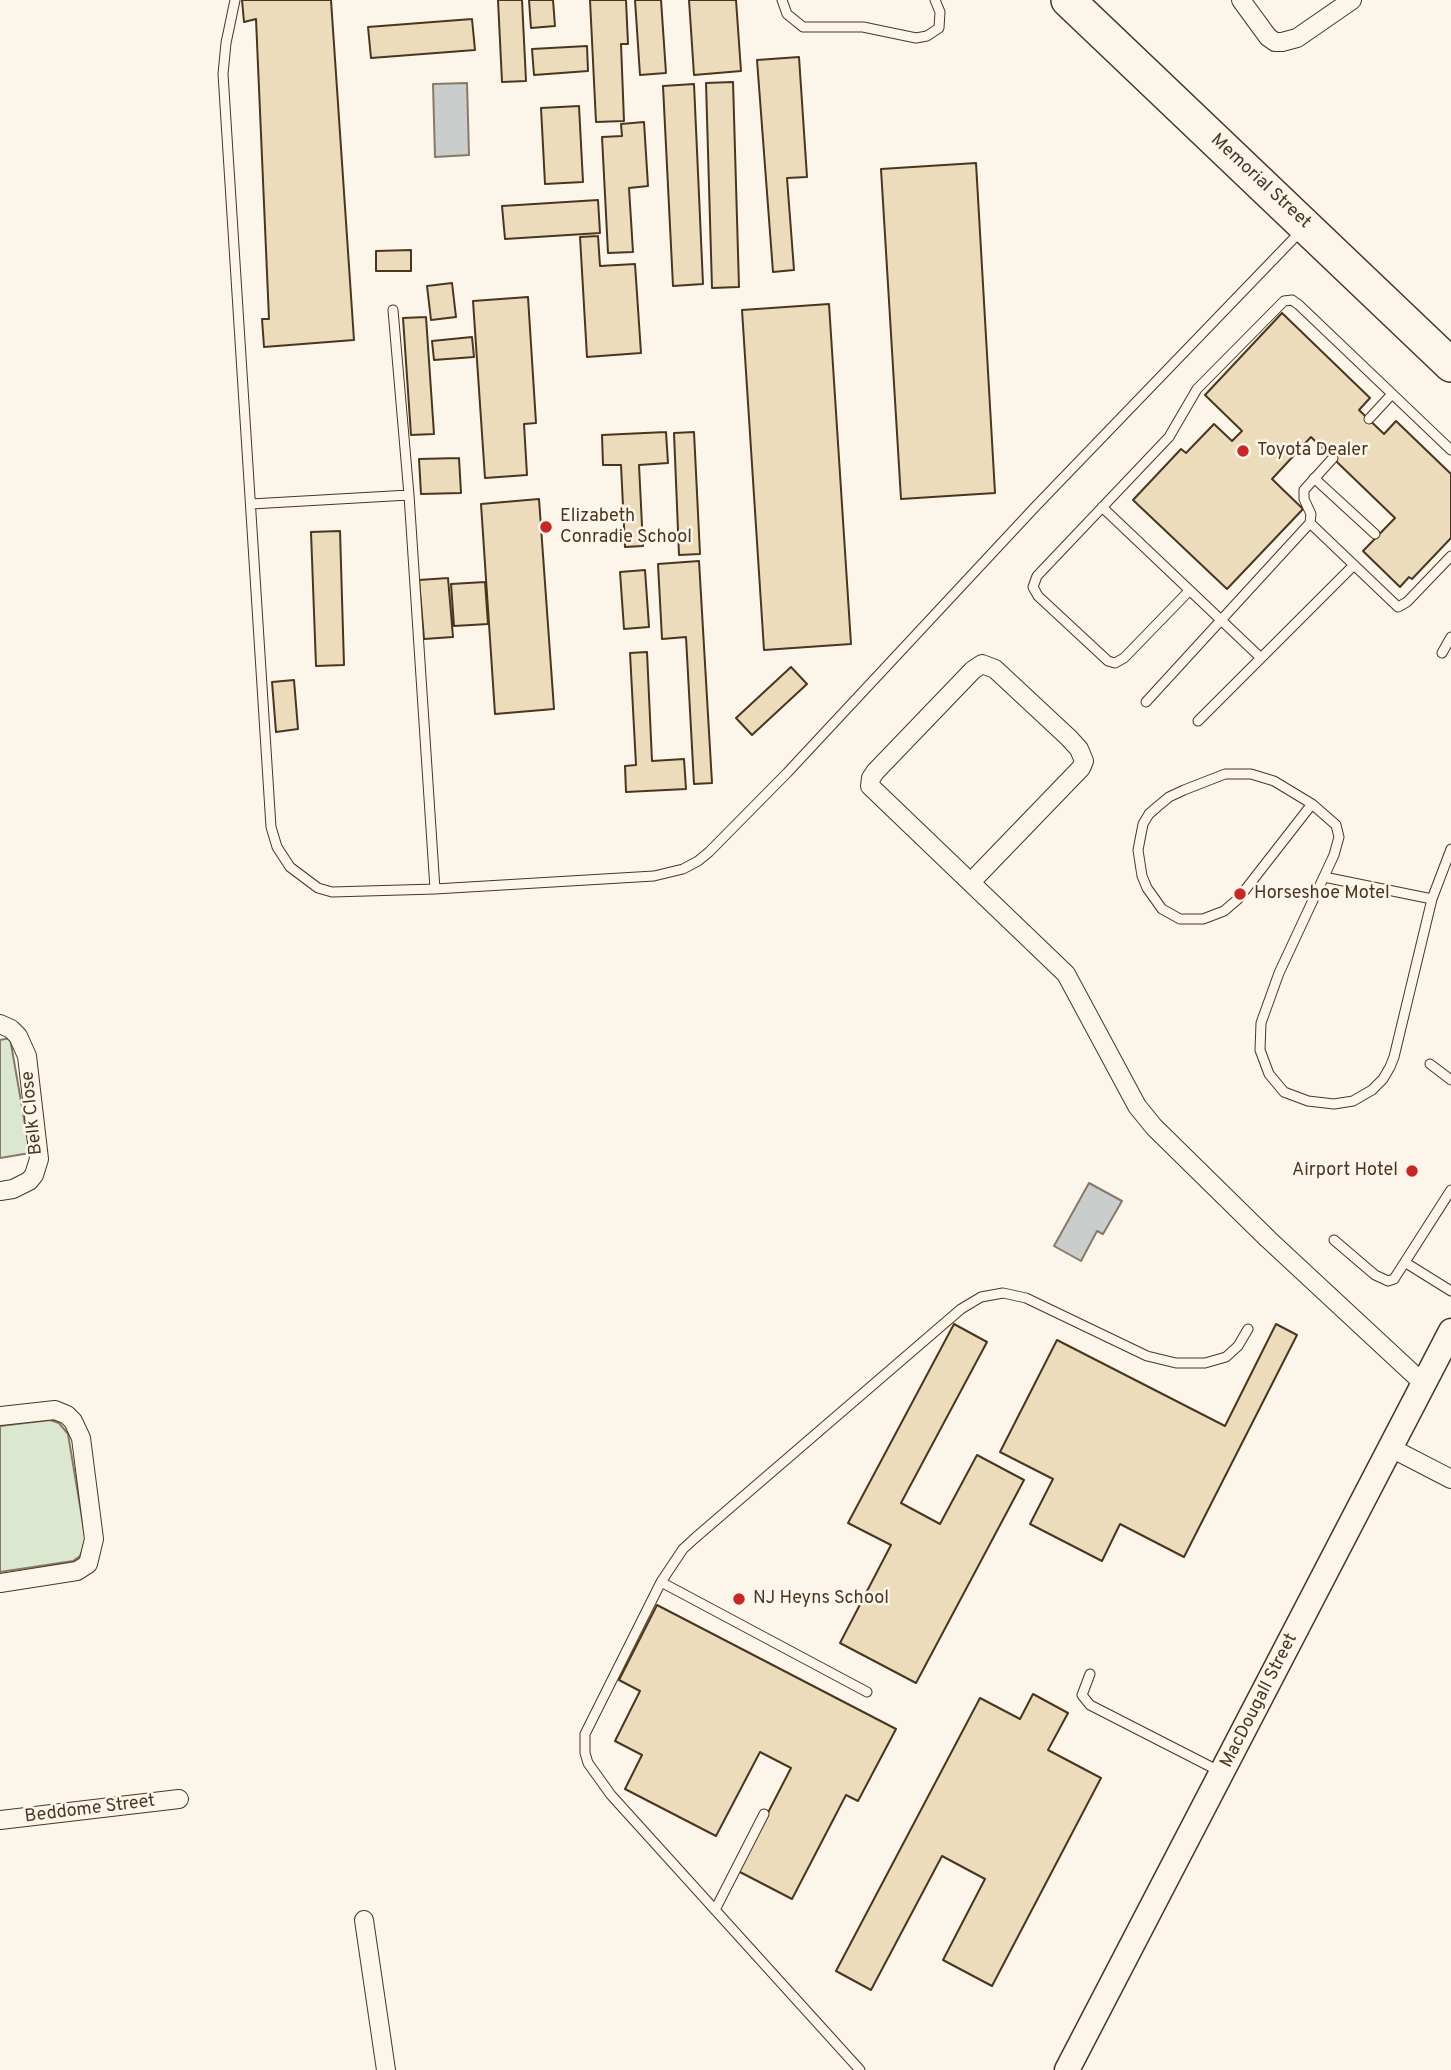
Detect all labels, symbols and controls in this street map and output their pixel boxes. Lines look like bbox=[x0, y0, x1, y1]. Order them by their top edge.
street label: Memorial Street bbox=[1205, 130, 1315, 234]
place label: Toyota Dealer bbox=[1257, 440, 1368, 462]
marker: Toyota Dealer bbox=[1235, 443, 1251, 459]
place label: Elizabeth Conradie School bbox=[560, 506, 692, 548]
marker: Elizabeth Conradie School bbox=[538, 519, 554, 535]
place label: Horseshoe Motel bbox=[1254, 883, 1390, 905]
marker: Horseshoe Motel bbox=[1232, 886, 1248, 902]
street label: Belk Close bbox=[18, 1070, 48, 1156]
place label: Airport Hotel bbox=[1292, 1160, 1398, 1182]
marker: Airport Hotel bbox=[1404, 1163, 1420, 1179]
place label: NJ Heyns School bbox=[753, 1588, 889, 1610]
marker: NJ Heyns School bbox=[731, 1591, 747, 1607]
street label: MacDougall Street bbox=[1217, 1630, 1303, 1772]
street label: Beddome Street bbox=[24, 1791, 156, 1829]

